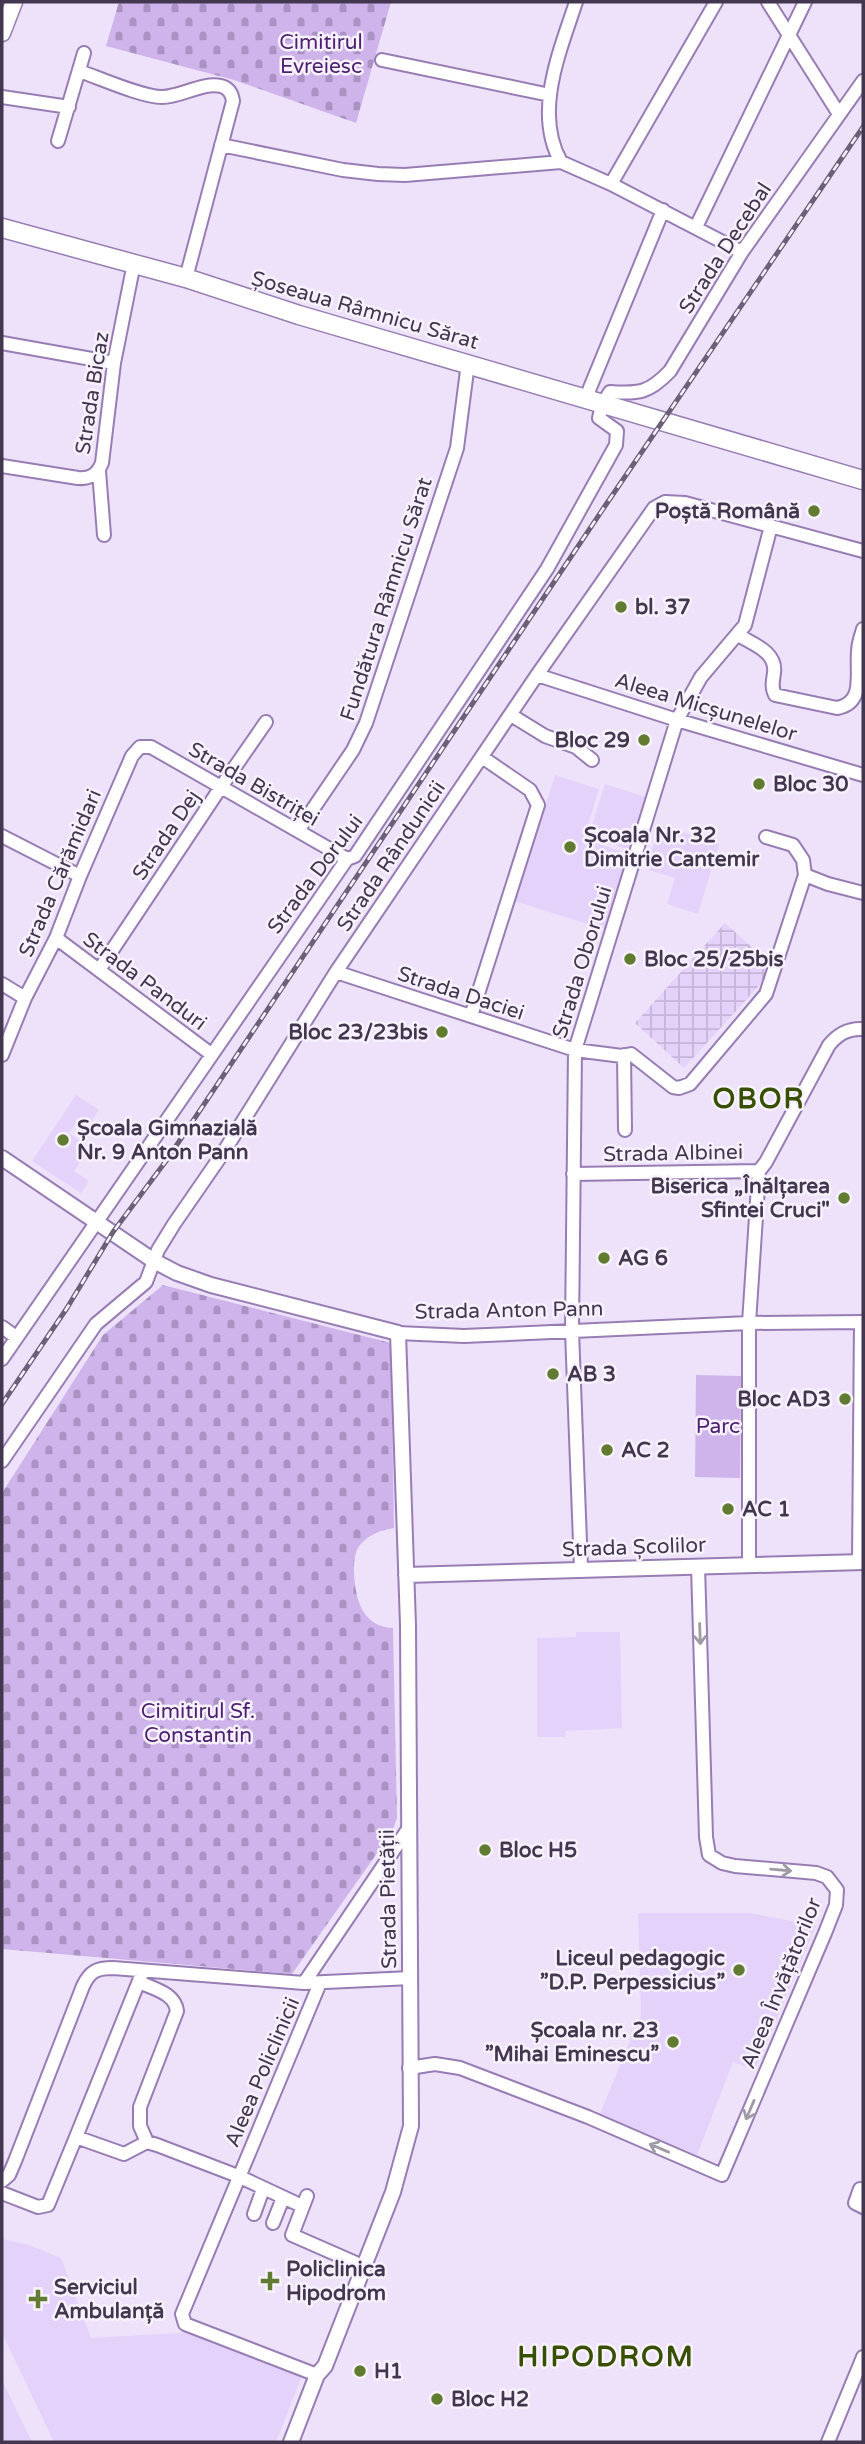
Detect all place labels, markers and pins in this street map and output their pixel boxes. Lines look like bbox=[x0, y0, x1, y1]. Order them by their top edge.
place label: Poștă Română bbox=[655, 499, 800, 524]
marker: Poștă Română bbox=[806, 503, 822, 519]
place label: bl. 37 bbox=[635, 595, 691, 620]
marker: bl. 37 bbox=[613, 599, 629, 615]
place label: Bloc 29 bbox=[555, 728, 630, 753]
marker: Bloc 29 bbox=[636, 732, 652, 748]
place label: Bloc 30 bbox=[773, 772, 848, 797]
marker: Bloc 30 bbox=[751, 776, 767, 792]
place label: Școala Nr. 32 Dimitrie Cantemir bbox=[584, 823, 760, 872]
marker: Școala Nr. 32 Dimitrie Cantemir bbox=[562, 839, 578, 855]
place label: Bloc 25/25bis bbox=[644, 947, 784, 972]
marker: Bloc 25/25bis bbox=[622, 951, 638, 967]
place label: Bloc 23/23bis bbox=[288, 1020, 428, 1045]
marker: Bloc 23/23bis bbox=[434, 1024, 450, 1040]
place label: Școala Gimnazială Nr. 9 Anton Pann bbox=[77, 1116, 258, 1165]
marker: Școala Gimnazială Nr. 9 Anton Pann bbox=[55, 1132, 71, 1148]
place label: Biserica „Înălțarea Sfintei Cruci" bbox=[651, 1174, 830, 1223]
marker: Biserica „Înălțarea Sfintei Cruci" bbox=[836, 1190, 852, 1206]
place label: AG 6 bbox=[618, 1246, 668, 1271]
marker: AG 6 bbox=[596, 1250, 612, 1266]
place label: AB 3 bbox=[567, 1362, 616, 1387]
marker: AB 3 bbox=[545, 1366, 561, 1382]
place label: Bloc AD3 bbox=[737, 1387, 831, 1412]
marker: Bloc AD3 bbox=[837, 1391, 853, 1407]
place label: AC 2 bbox=[621, 1438, 670, 1463]
marker: AC 2 bbox=[599, 1442, 615, 1458]
place label: AC 1 bbox=[742, 1497, 791, 1522]
marker: AC 1 bbox=[720, 1501, 736, 1517]
place label: Bloc H5 bbox=[499, 1838, 577, 1863]
marker: Bloc H5 bbox=[477, 1842, 493, 1858]
place label: Liceul pedagogic ”D.P. Perpessicius” bbox=[540, 1946, 725, 1995]
marker: Liceul pedagogic ”D.P. Perpessicius” bbox=[731, 1962, 747, 1978]
place label: Școala nr. 23 ”Mihai Eminescu” bbox=[485, 2018, 659, 2067]
marker: Școala nr. 23 ”Mihai Eminescu” bbox=[665, 2034, 681, 2050]
place label: Policlinica Hipodrom bbox=[286, 2257, 386, 2306]
marker: Policlinica Hipodrom bbox=[260, 2271, 280, 2291]
place label: Serviciul Ambulanță bbox=[54, 2275, 164, 2324]
marker: Serviciul Ambulanță bbox=[28, 2289, 48, 2309]
place label: H1 bbox=[374, 2359, 403, 2384]
marker: H1 bbox=[352, 2363, 368, 2379]
place label: Bloc H2 bbox=[451, 2387, 529, 2412]
marker: Bloc H2 bbox=[429, 2391, 445, 2407]

